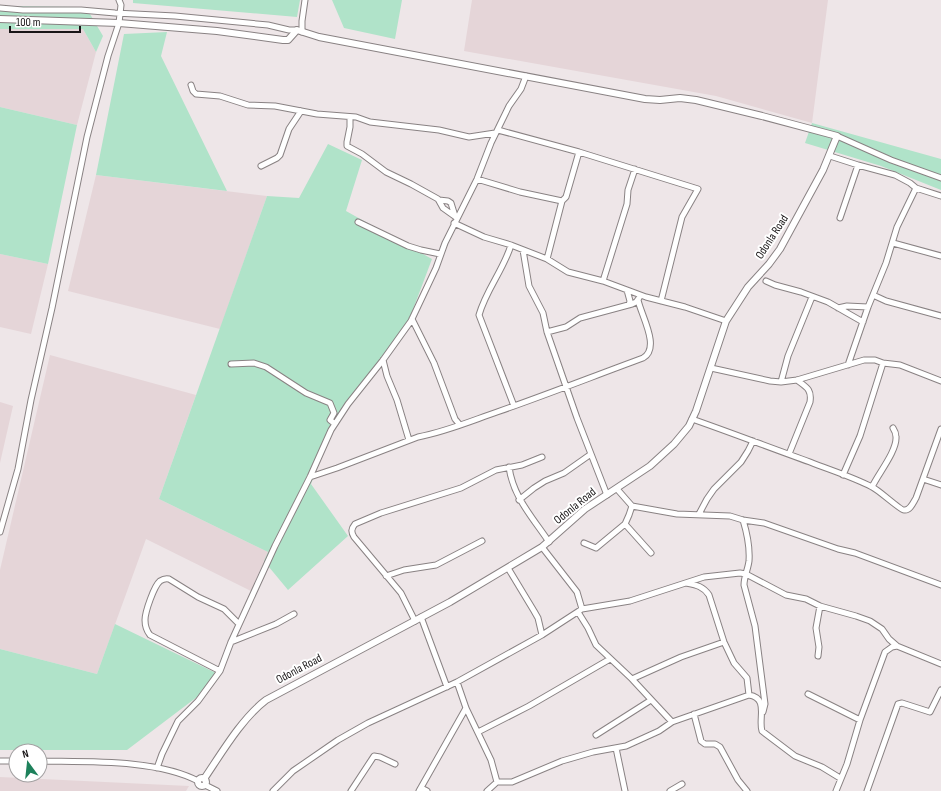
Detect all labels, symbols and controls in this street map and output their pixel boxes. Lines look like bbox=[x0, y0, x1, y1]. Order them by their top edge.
scale bar bbox=[10, 8, 80, 34]
text: 100 m bbox=[16, 15, 41, 30]
street label: Odonla Road bbox=[752, 212, 792, 262]
street label: Odonla Road bbox=[551, 485, 599, 527]
street label: Odonla Road bbox=[273, 651, 325, 687]
north arrow bbox=[8, 743, 48, 783]
text: N bbox=[21, 747, 30, 761]

